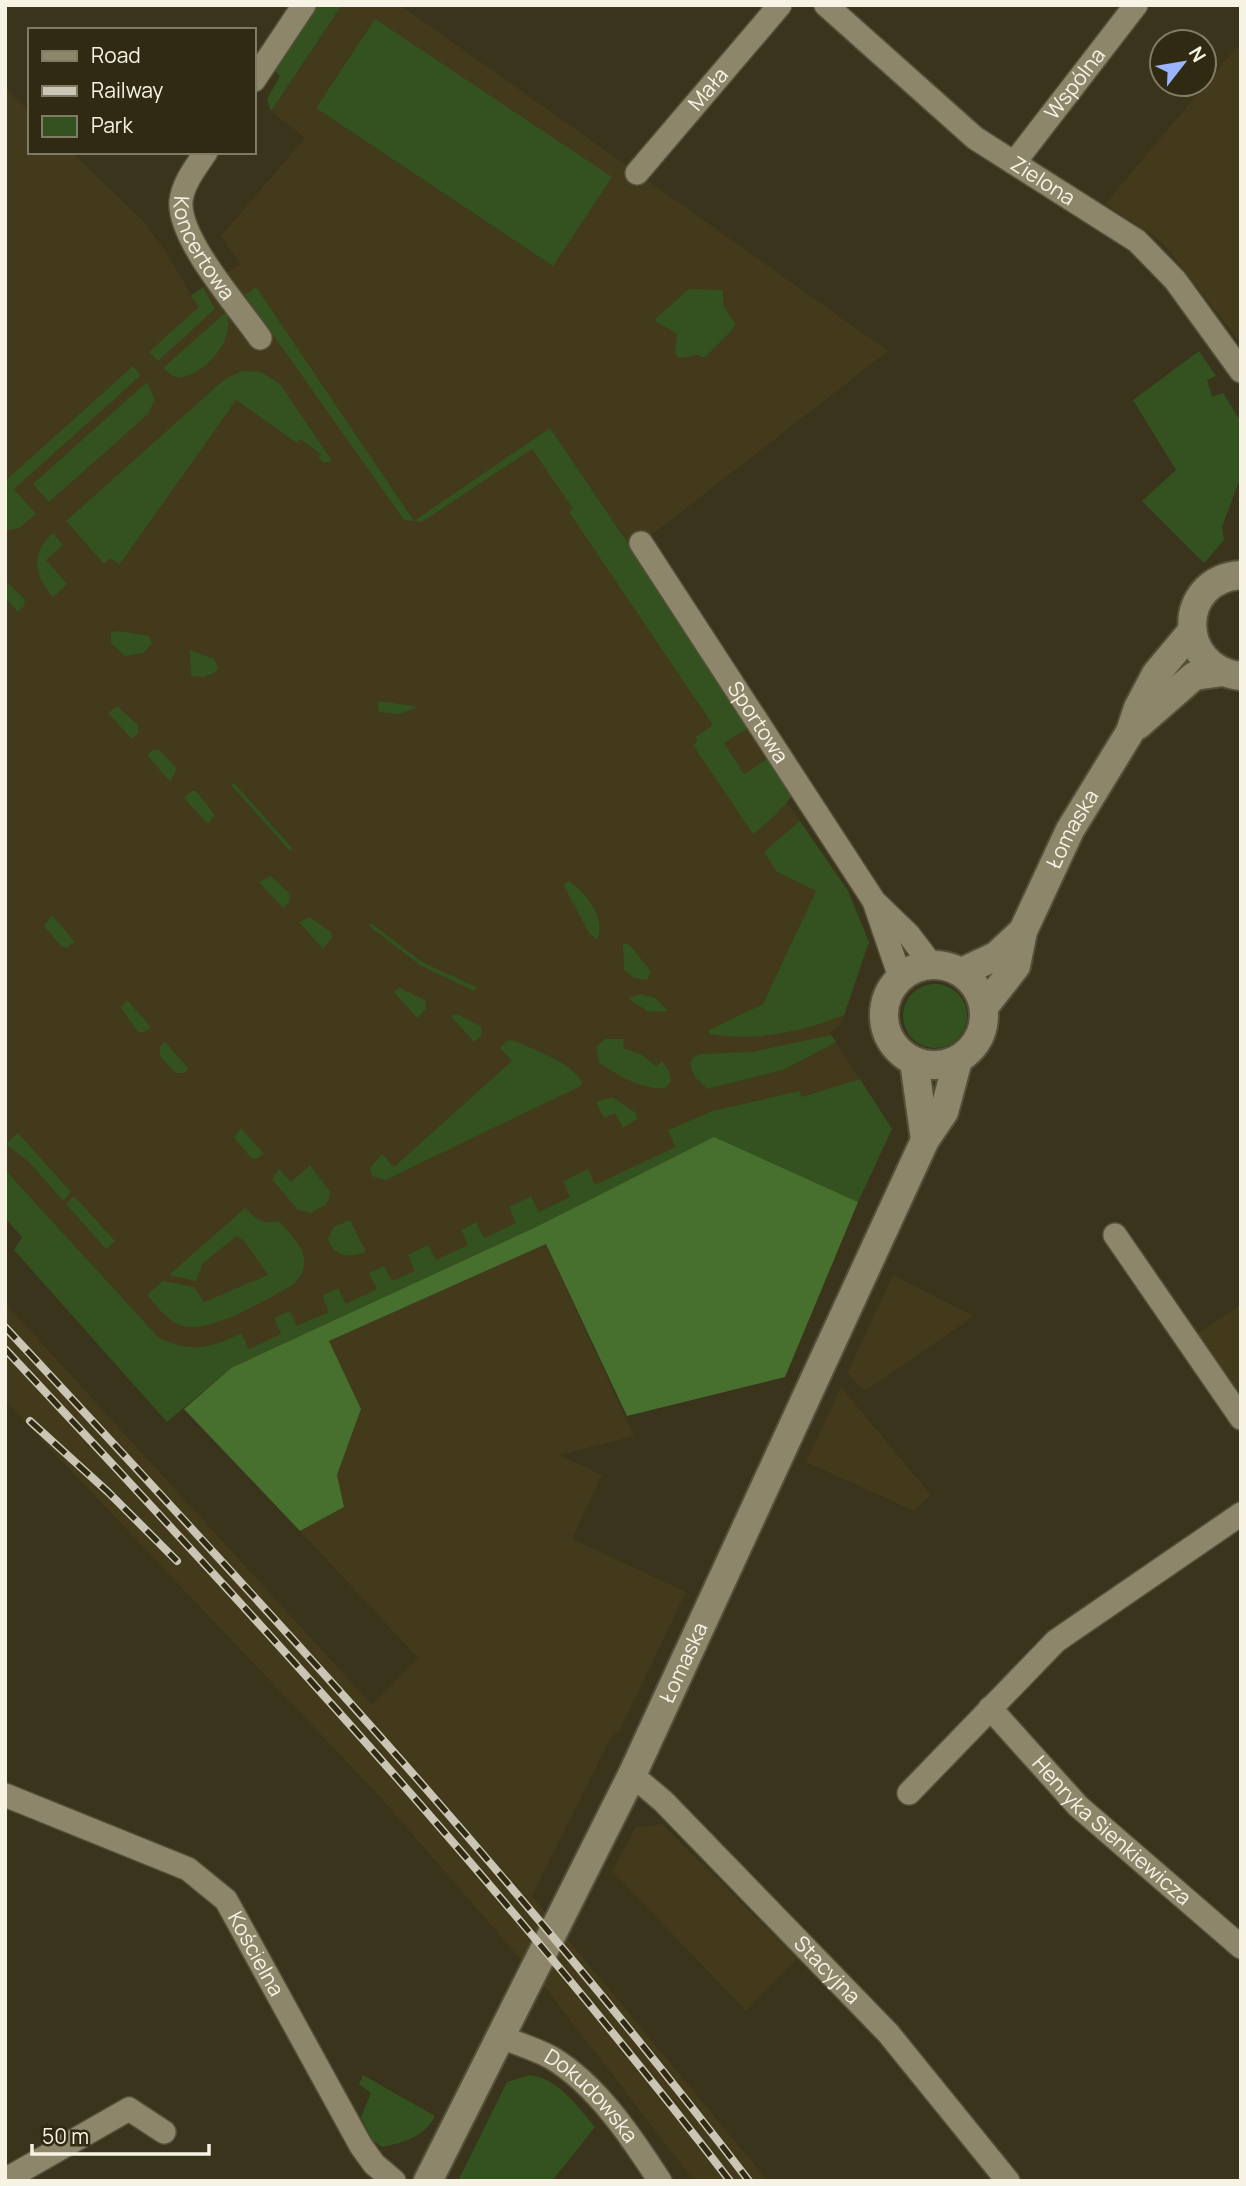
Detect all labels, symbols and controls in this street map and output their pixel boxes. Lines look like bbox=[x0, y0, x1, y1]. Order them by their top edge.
legend bbox=[28, 28, 256, 154]
north arrow bbox=[1148, 28, 1218, 98]
text: Road bbox=[91, 41, 141, 69]
street label: Wspólna bbox=[1038, 41, 1111, 125]
text: N bbox=[1183, 42, 1212, 67]
street label: Mała bbox=[681, 61, 734, 116]
text: Railway bbox=[91, 76, 163, 104]
text: Park bbox=[91, 111, 133, 139]
street label: Zielona bbox=[1006, 149, 1081, 211]
street label: Koncertowa bbox=[168, 195, 242, 305]
street label: Sportowa bbox=[722, 675, 796, 768]
street label: Łomaska bbox=[1039, 784, 1105, 873]
street label: Łomaska bbox=[652, 1617, 714, 1707]
street label: Henryka Sienkiewicza bbox=[1026, 1749, 1198, 1911]
street label: Kościelna bbox=[222, 1906, 291, 2001]
street label: Stacyjna bbox=[788, 1929, 867, 2010]
street label: Dokudowska bbox=[540, 2042, 645, 2148]
scale bar bbox=[32, 2112, 208, 2156]
text: 50 m bbox=[42, 2122, 89, 2150]

